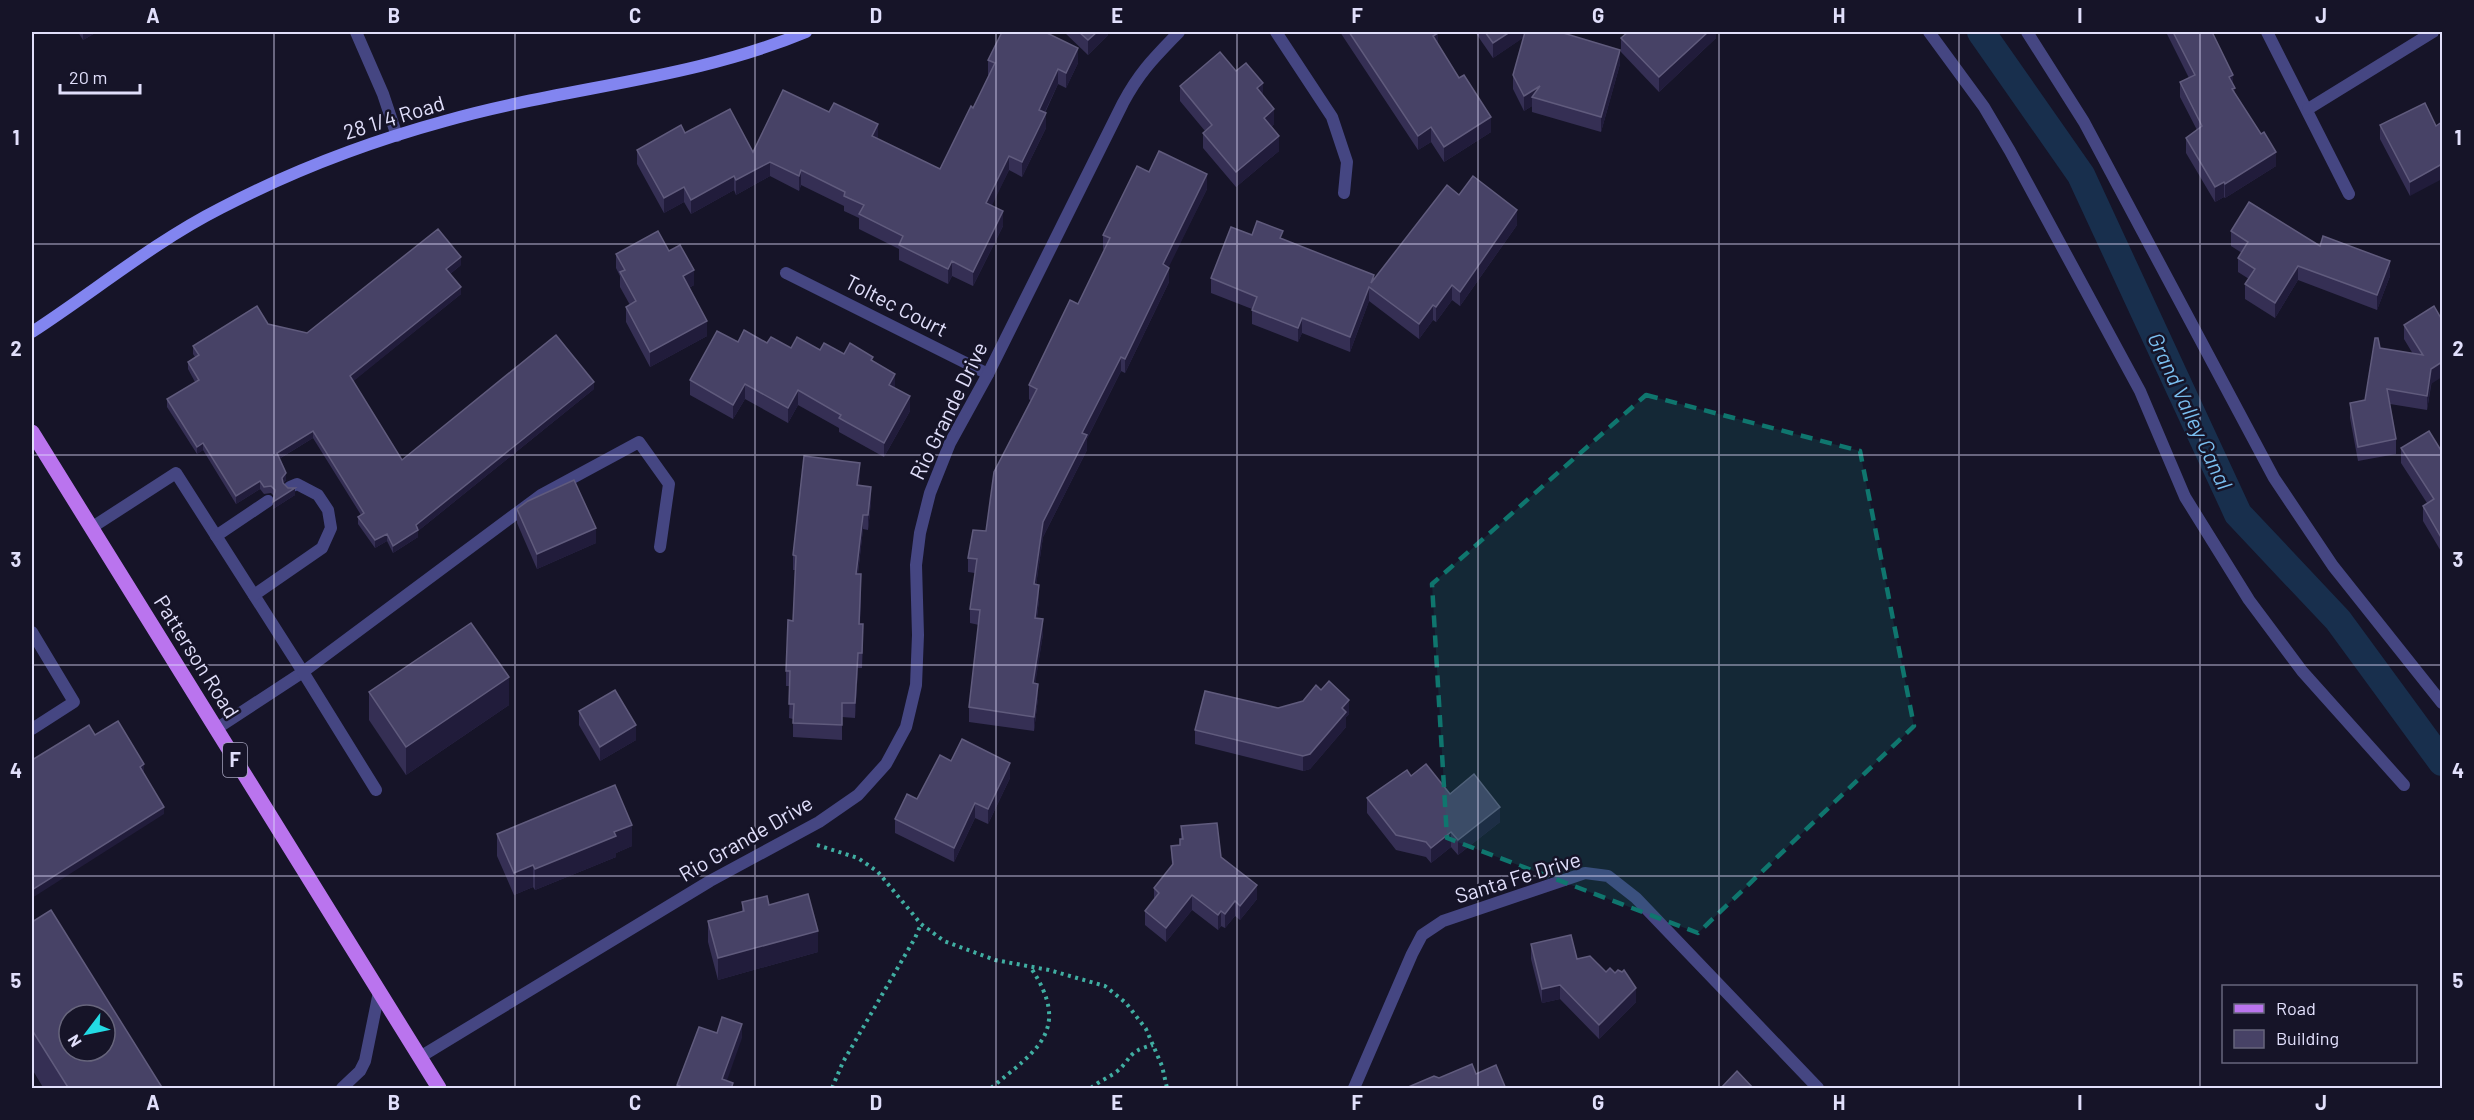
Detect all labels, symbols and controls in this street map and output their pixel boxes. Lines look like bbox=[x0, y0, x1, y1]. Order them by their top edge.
text: A bbox=[146, 3, 160, 27]
text: B bbox=[388, 3, 400, 27]
text: C bbox=[629, 3, 641, 27]
text: D bbox=[870, 3, 882, 27]
text: E bbox=[1111, 3, 1123, 27]
text: F bbox=[1351, 3, 1363, 27]
text: G bbox=[1592, 3, 1604, 27]
text: H bbox=[1833, 3, 1845, 27]
text: I bbox=[2077, 3, 2083, 27]
text: J bbox=[2315, 3, 2327, 27]
scale bar bbox=[60, 57, 140, 95]
text: 20 m bbox=[69, 66, 107, 88]
street label: 28 1/4 Road bbox=[340, 89, 447, 144]
text: 1 bbox=[12, 125, 20, 149]
text: 1 bbox=[2454, 125, 2462, 149]
street label: Toltec Court bbox=[841, 268, 952, 341]
water label: Grand Valley Canal bbox=[2143, 328, 2239, 493]
text: 2 bbox=[10, 336, 22, 360]
text: 2 bbox=[2452, 336, 2464, 360]
street label: Rio Grande Drive bbox=[904, 338, 992, 483]
text: 3 bbox=[11, 547, 21, 571]
text: 3 bbox=[2453, 547, 2463, 571]
street label: Patterson Road bbox=[150, 590, 245, 722]
road number: F bbox=[223, 743, 247, 777]
text: 4 bbox=[10, 758, 22, 782]
text: 4 bbox=[2452, 758, 2464, 782]
street label: Rio Grande Drive bbox=[674, 789, 816, 886]
street label: Santa Fe Drive bbox=[1452, 846, 1583, 908]
text: 5 bbox=[11, 968, 22, 992]
text: 5 bbox=[2453, 968, 2464, 992]
legend bbox=[2222, 985, 2417, 1063]
text: Road bbox=[2276, 997, 2316, 1019]
north arrow bbox=[57, 1003, 117, 1063]
text: Building bbox=[2276, 1027, 2339, 1049]
text: N bbox=[63, 1032, 85, 1051]
text: A bbox=[146, 1090, 160, 1114]
text: B bbox=[388, 1090, 400, 1114]
text: C bbox=[629, 1090, 641, 1114]
text: D bbox=[870, 1090, 882, 1114]
text: E bbox=[1111, 1090, 1123, 1114]
text: F bbox=[1351, 1090, 1363, 1114]
text: G bbox=[1592, 1090, 1604, 1114]
text: H bbox=[1833, 1090, 1845, 1114]
text: I bbox=[2077, 1090, 2083, 1114]
text: J bbox=[2315, 1090, 2327, 1114]

